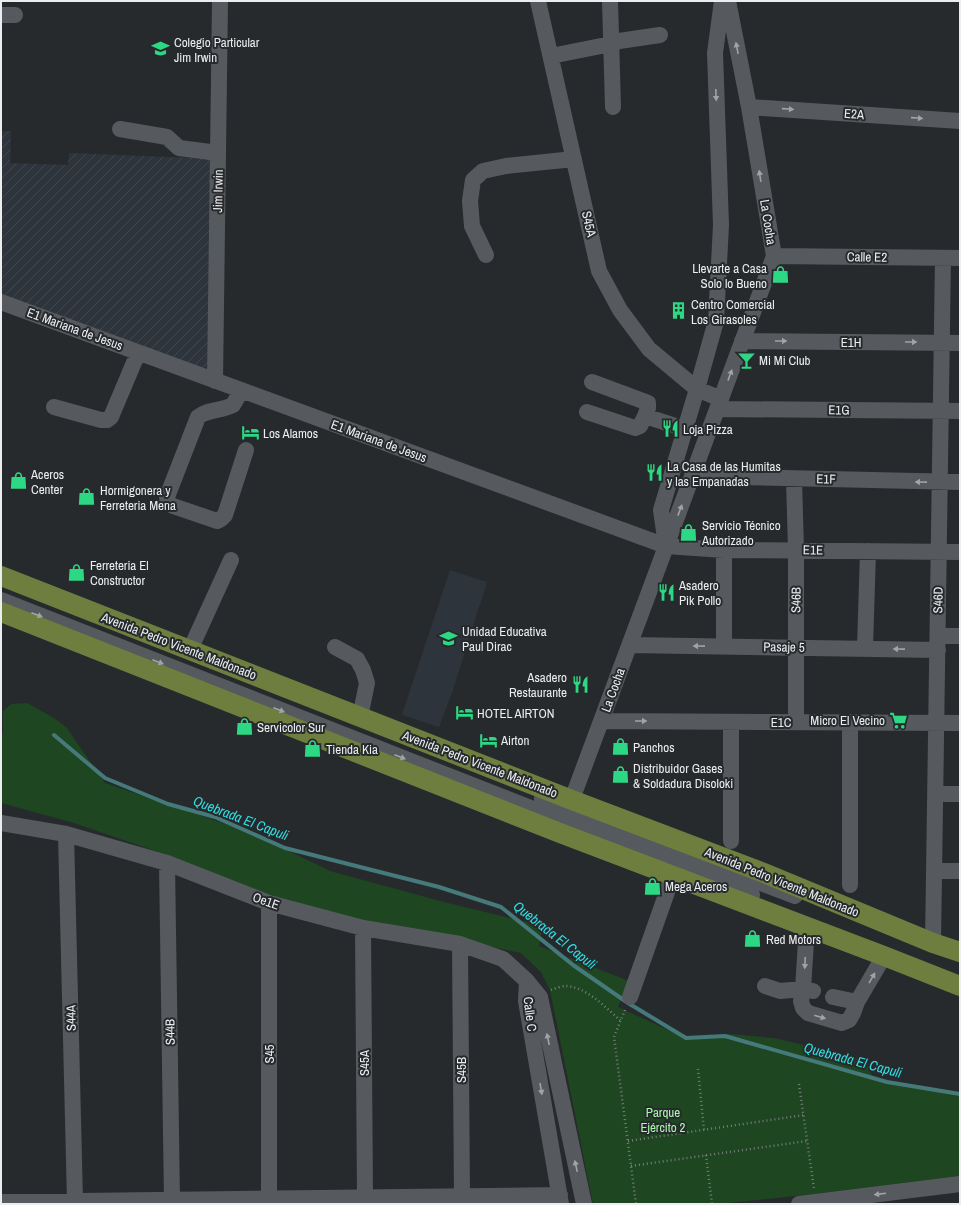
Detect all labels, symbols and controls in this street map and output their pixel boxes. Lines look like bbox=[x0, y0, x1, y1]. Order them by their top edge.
place label: Colegio Particular Jim Irwin bbox=[174, 34, 260, 66]
school or university icon: Colegio Particular Jim Irwin bbox=[151, 39, 171, 59]
one-way arrow bbox=[734, 42, 740, 54]
one-way arrow bbox=[713, 89, 719, 102]
street label: E2A bbox=[843, 105, 866, 123]
one-way arrow bbox=[782, 106, 794, 113]
one-way arrow bbox=[911, 115, 924, 122]
street label: Jim Irwin bbox=[209, 169, 227, 213]
one-way arrow bbox=[757, 170, 763, 182]
street label: La Cocha bbox=[756, 198, 780, 246]
street label: S45A bbox=[578, 209, 600, 239]
street label: Calle E2 bbox=[847, 248, 887, 266]
place label: Llevarte a Casa Solo lo Bueno bbox=[692, 260, 767, 292]
shop icon: Llevarte a Casa Solo lo Bueno bbox=[770, 265, 790, 285]
place label: Centro Comercial Los Girasoles bbox=[691, 296, 775, 328]
building icon: Centro Comercial Los Girasoles bbox=[668, 301, 688, 321]
street label: E1 Mariana de Jesus bbox=[25, 304, 125, 354]
street label: E1H bbox=[841, 334, 861, 351]
one-way arrow bbox=[775, 338, 787, 345]
one-way arrow bbox=[905, 339, 917, 346]
bar icon: Mi Mi Club bbox=[736, 350, 756, 370]
place label: Mi Mi Club bbox=[759, 352, 811, 369]
one-way arrow bbox=[727, 368, 733, 380]
street label: E1G bbox=[828, 401, 850, 419]
street label: E1 Mariana de Jesus bbox=[329, 416, 429, 466]
restaurant icon: Loja Pizza bbox=[660, 419, 680, 439]
place label: Loja Pizza bbox=[683, 421, 733, 438]
hotel icon: Los Alamos bbox=[240, 423, 260, 443]
place label: Los Alamos bbox=[263, 425, 318, 442]
place label: La Casa de las Humitas y las Empanadas bbox=[667, 458, 781, 490]
restaurant icon: La Casa de las Humitas y las Empanadas bbox=[644, 463, 664, 483]
place label: Aceros Center bbox=[30, 466, 64, 498]
street label: E1F bbox=[816, 470, 836, 488]
shop icon: Aceros Center bbox=[8, 471, 28, 491]
one-way arrow bbox=[915, 478, 927, 485]
place label: Hormigonera y Ferreteria Mena bbox=[100, 482, 176, 514]
shop icon: Hormigonera y Ferreteria Mena bbox=[77, 487, 97, 507]
one-way arrow bbox=[677, 503, 683, 515]
place label: Servicio Técnico Autorizado bbox=[701, 517, 781, 549]
shop icon: Servicio Técnico Autorizado bbox=[679, 522, 699, 542]
street label: E1E bbox=[803, 541, 823, 559]
place label: Ferreteria El Constructor bbox=[90, 557, 149, 589]
shop icon: Ferreteria El Constructor bbox=[67, 562, 87, 582]
place label: Asadero Pik Pollo bbox=[678, 577, 721, 609]
restaurant icon: Asadero Pik Pollo bbox=[656, 582, 676, 602]
street label: S46D bbox=[929, 586, 947, 613]
street label: S46B bbox=[787, 587, 805, 613]
street label: Avenida Pedro Vicente Maldonado bbox=[98, 608, 259, 684]
one-way arrow bbox=[32, 612, 44, 618]
place label: Unidad Educativa Paul Dirac bbox=[462, 623, 547, 655]
school or university icon: Unidad Educativa Paul Dirac bbox=[439, 628, 459, 648]
street label: Pasaje 5 bbox=[763, 638, 805, 656]
one-way arrow bbox=[692, 643, 705, 649]
one-way arrow bbox=[892, 646, 905, 652]
one-way arrow bbox=[153, 660, 165, 666]
street label: La Cocha bbox=[597, 666, 629, 714]
place label: Asadero Restaurante bbox=[509, 669, 567, 701]
restaurant icon: Asadero Restaurante bbox=[570, 674, 590, 694]
hotel icon: HOTEL AIRTON bbox=[454, 703, 474, 723]
place label: HOTEL AIRTON bbox=[477, 705, 554, 722]
one-way arrow bbox=[274, 707, 286, 713]
supermarket icon: Micro El Vecino bbox=[888, 710, 908, 730]
place label: Micro El Vecino bbox=[810, 712, 885, 729]
street label: E1C bbox=[771, 714, 792, 731]
shop icon: Servicolor Sur bbox=[234, 717, 254, 737]
one-way arrow bbox=[635, 718, 648, 724]
place label: Servicolor Sur bbox=[257, 719, 325, 736]
street label: Avenida Pedro Vicente Maldonado bbox=[399, 726, 560, 802]
hotel icon: Airton bbox=[478, 730, 498, 750]
place label: Airton bbox=[500, 732, 530, 749]
shop icon: Panchos bbox=[610, 737, 630, 757]
shop icon: Tienda Kia bbox=[303, 739, 323, 759]
place label: Panchos bbox=[633, 739, 674, 756]
place label: Tienda Kia bbox=[326, 741, 378, 758]
one-way arrow bbox=[395, 755, 407, 761]
place label: Distribuidor Gases & Soldadura Disoloki bbox=[633, 760, 733, 792]
shop icon: Distribuidor Gases & Soldadura Disoloki bbox=[610, 765, 630, 785]
water label: Quebrada El Capuli bbox=[191, 792, 292, 845]
street label: Avenida Pedro Vicente Maldonado bbox=[701, 843, 862, 921]
shop icon: Mega Aceros bbox=[642, 876, 662, 896]
place label: Mega Aceros bbox=[665, 878, 727, 895]
street label: Oe1E bbox=[250, 889, 282, 913]
water label: Quebrada El Capuli bbox=[510, 897, 601, 974]
shop icon: Red Motors bbox=[743, 929, 763, 949]
place label: Red Motors bbox=[766, 931, 821, 948]
one-way arrow bbox=[801, 957, 808, 969]
one-way arrow bbox=[868, 972, 875, 984]
street label: Calle C bbox=[519, 996, 541, 1033]
street label: S44A bbox=[62, 1004, 80, 1031]
one-way arrow bbox=[814, 1014, 826, 1020]
street label: S44B bbox=[161, 1019, 179, 1045]
one-way arrow bbox=[545, 1033, 551, 1045]
water label: Quebrada El Capuli bbox=[802, 1038, 905, 1082]
street label: S45 bbox=[261, 1044, 278, 1063]
street label: S45A bbox=[356, 1049, 373, 1076]
street label: S45B bbox=[453, 1057, 470, 1083]
one-way arrow bbox=[539, 1083, 545, 1095]
park label: Parque Ejército 2 bbox=[640, 1104, 686, 1136]
one-way arrow bbox=[572, 1160, 578, 1172]
one-way arrow bbox=[874, 1191, 886, 1197]

